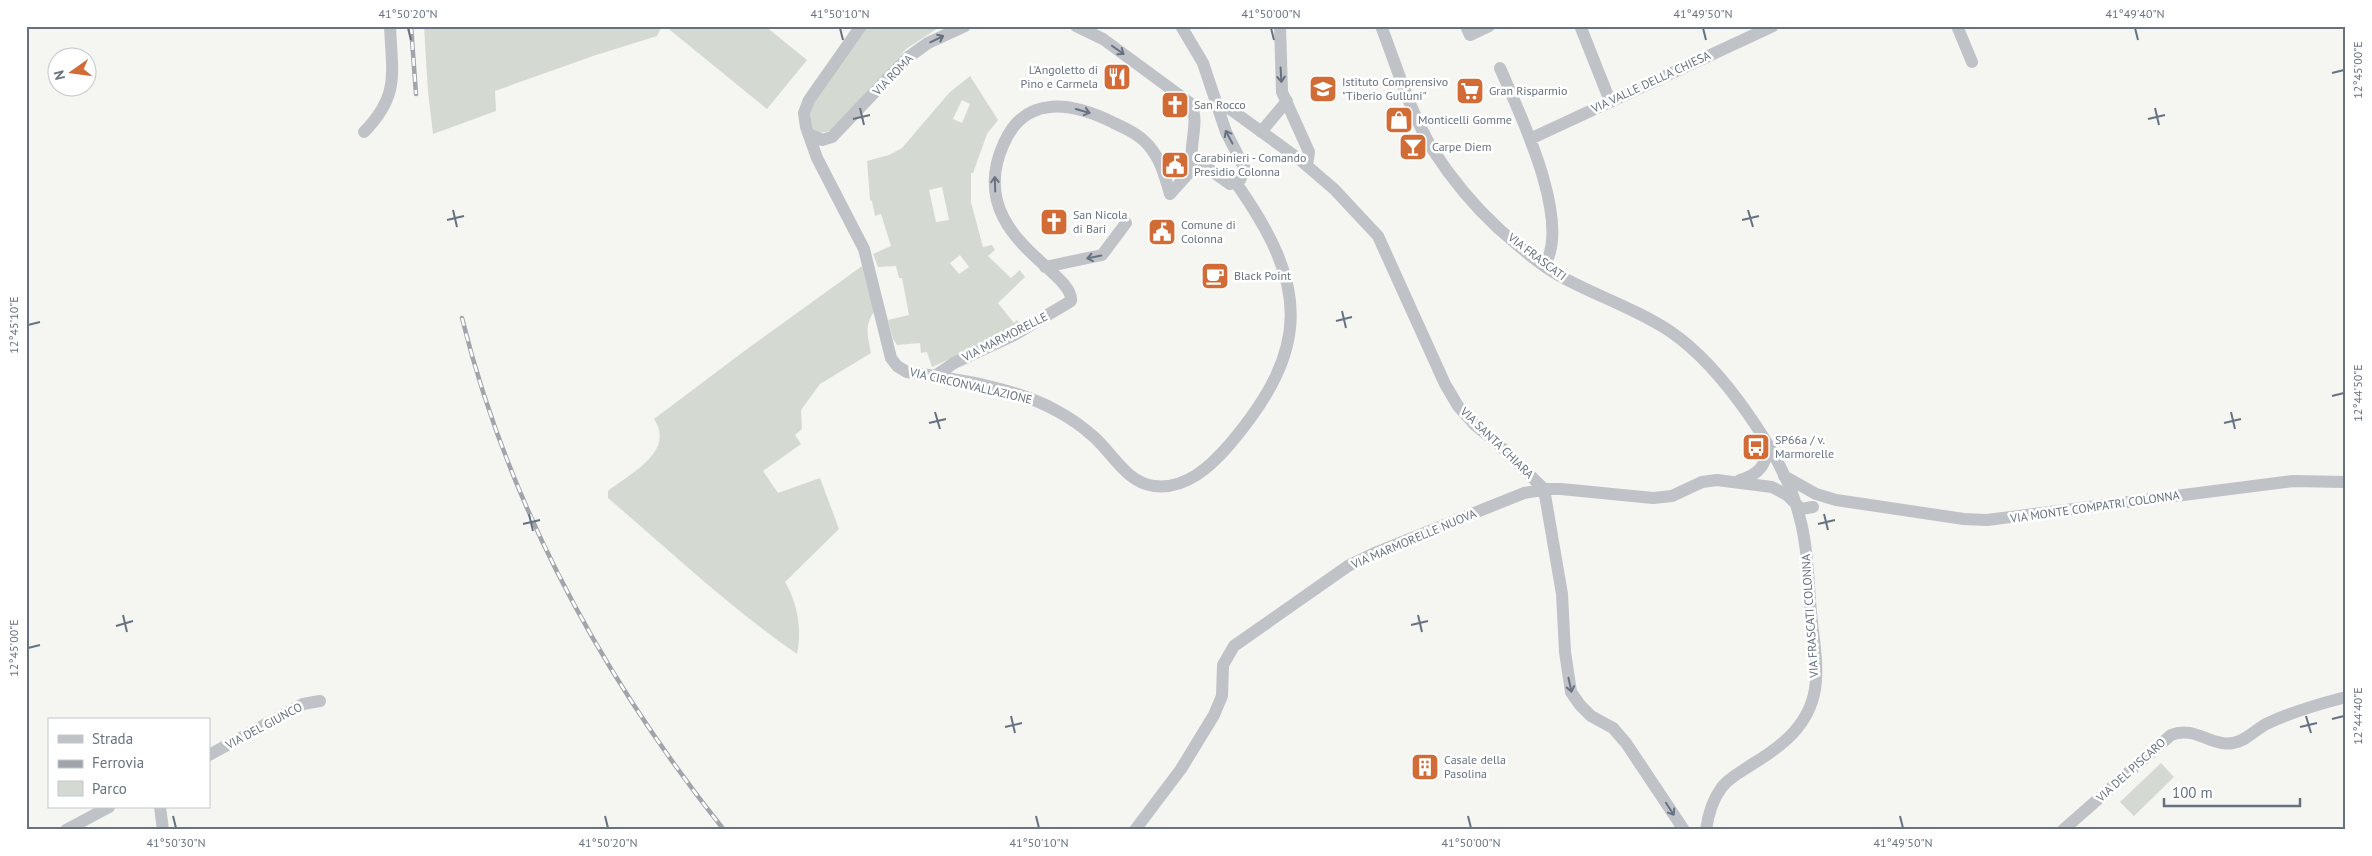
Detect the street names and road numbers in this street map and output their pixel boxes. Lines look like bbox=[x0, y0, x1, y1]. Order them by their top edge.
street label: VIA VALLE DELLA CHIESA bbox=[1588, 47, 1713, 116]
street label: VIA ROMA bbox=[869, 51, 916, 99]
street label: VIA FRASCATI bbox=[1504, 229, 1570, 283]
street label: VIA MARMORELLE bbox=[959, 309, 1050, 365]
street label: VIA CIRCONVALLAZIONE bbox=[907, 364, 1034, 407]
street label: VIA SANTA CHIARA bbox=[1457, 403, 1537, 482]
street label: VIA MONTE COMPATRI COLONNA bbox=[2008, 487, 2180, 526]
street label: VIA MARMORELLE NUOVA bbox=[1348, 505, 1478, 572]
street label: VIA FRASCATI COLONNA bbox=[1798, 554, 1821, 679]
street label: VIA DEL GIUNCO bbox=[222, 699, 305, 753]
street label: VIA DEL PISCARO bbox=[2092, 735, 2168, 805]

